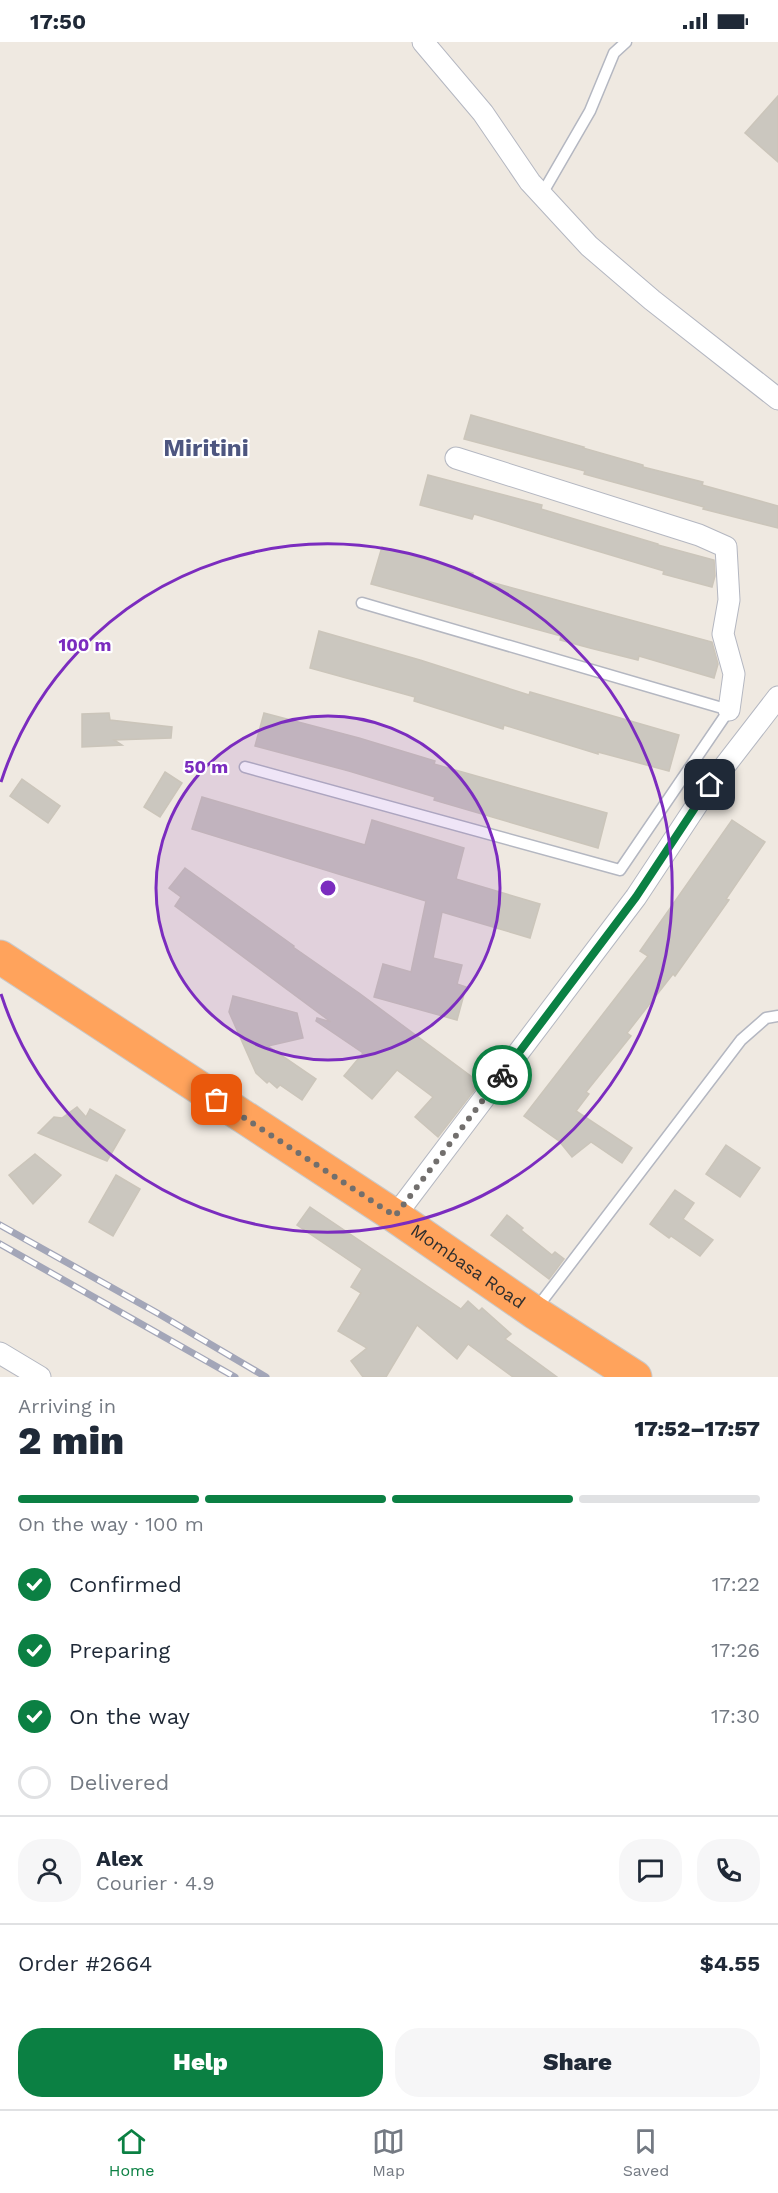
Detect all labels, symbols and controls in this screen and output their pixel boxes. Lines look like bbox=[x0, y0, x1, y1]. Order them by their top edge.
text: 17:50 bbox=[30, 9, 86, 34]
district label: Miritini bbox=[163, 434, 249, 462]
text: 100 m bbox=[58, 634, 112, 655]
text: 50 m bbox=[184, 756, 228, 777]
pin bbox=[684, 759, 735, 810]
icon: home bbox=[693, 768, 726, 801]
centre of rings bbox=[318, 878, 338, 898]
courier bbox=[472, 1045, 532, 1105]
icon: bike bbox=[486, 1059, 519, 1092]
pin bbox=[191, 1074, 242, 1125]
icon: bag bbox=[200, 1083, 233, 1116]
street label: Mombasa Road bbox=[407, 1219, 529, 1313]
text: Arriving in bbox=[18, 1394, 116, 1418]
text: 17:52–17:57 bbox=[634, 1416, 760, 1441]
text: 2 min bbox=[18, 1418, 124, 1463]
text: On the way · 100 m bbox=[18, 1512, 204, 1536]
icon: check bbox=[18, 1568, 51, 1601]
text: Confirmed bbox=[69, 1572, 182, 1597]
text: 17:22 bbox=[712, 1572, 760, 1596]
icon: check bbox=[18, 1634, 51, 1667]
text: Preparing bbox=[69, 1638, 170, 1663]
text: 17:26 bbox=[711, 1638, 760, 1662]
icon: check bbox=[18, 1700, 51, 1733]
text: On the way bbox=[69, 1704, 190, 1729]
text: 17:30 bbox=[711, 1704, 760, 1728]
text: Delivered bbox=[69, 1770, 169, 1795]
button: person bbox=[18, 1839, 81, 1902]
button: chat bbox=[619, 1839, 682, 1902]
button: phone bbox=[697, 1839, 760, 1902]
text: Alex bbox=[96, 1846, 143, 1871]
text: Courier · 4.9 bbox=[96, 1871, 215, 1895]
text: Order #2664 bbox=[18, 1951, 153, 1976]
text: $4.55 bbox=[700, 1951, 760, 1976]
button: Help bbox=[18, 2028, 383, 2097]
button: Share bbox=[395, 2028, 760, 2097]
tab: Home bbox=[109, 2125, 155, 2180]
tab: Map bbox=[372, 2125, 405, 2180]
tab: Saved bbox=[623, 2125, 669, 2180]

